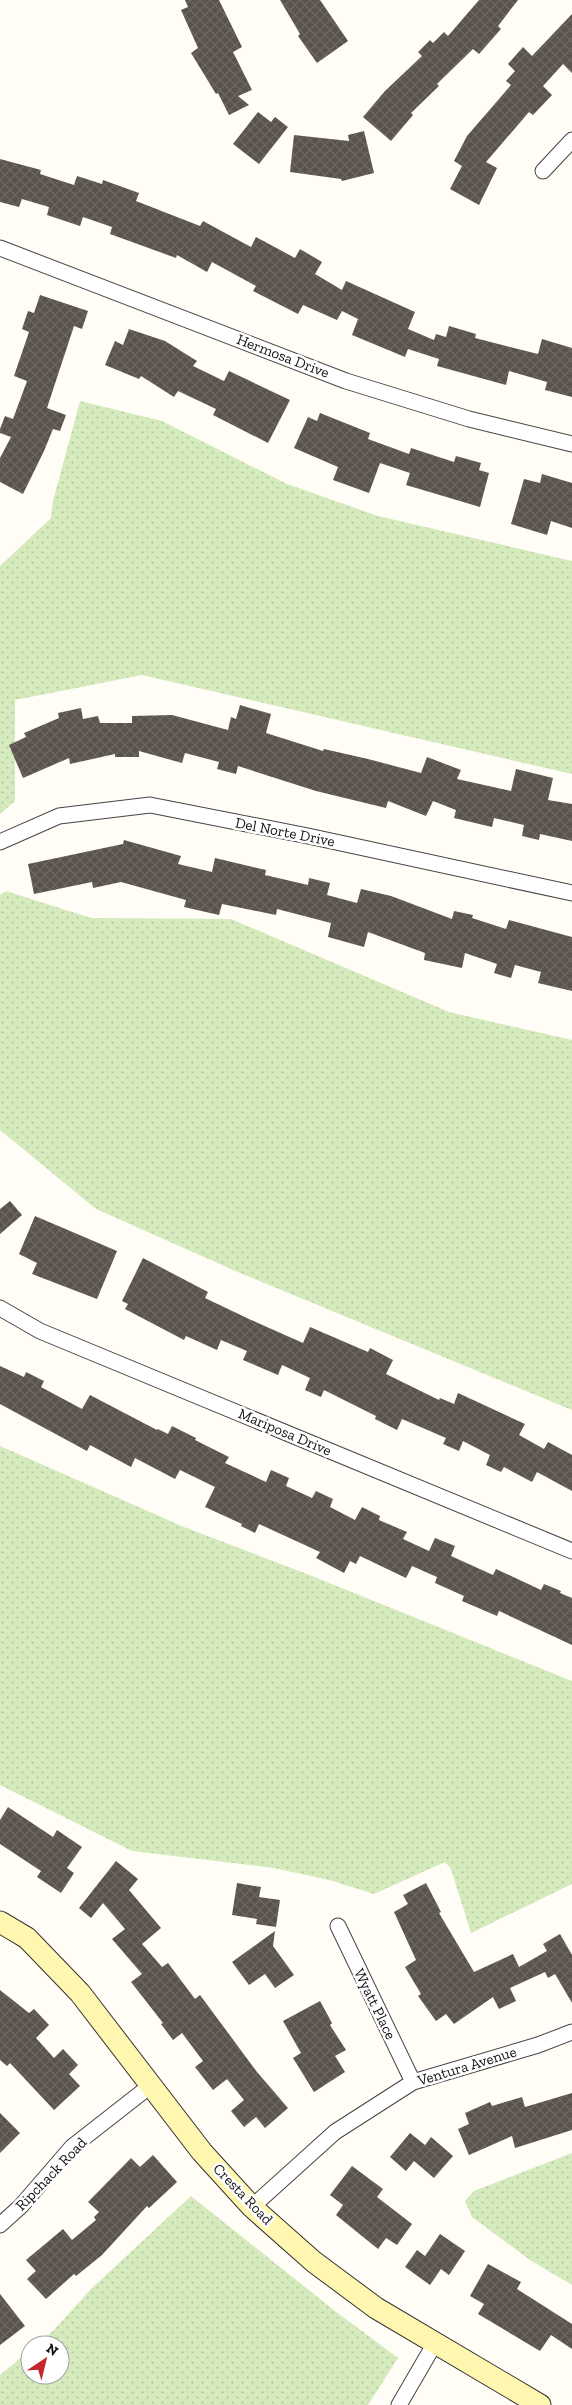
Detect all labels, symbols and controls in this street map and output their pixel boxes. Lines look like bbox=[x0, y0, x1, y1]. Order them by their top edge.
street label: Hermosa Drive bbox=[234, 330, 332, 382]
street label: Del Norte Drive bbox=[234, 814, 336, 850]
street label: Mariposa Drive bbox=[236, 1404, 334, 1460]
street label: Wyatt Place bbox=[350, 1966, 400, 2042]
street label: Ventura Avenue bbox=[414, 2042, 519, 2090]
street label: Ripchack Road bbox=[12, 2133, 91, 2214]
street label: Cresta Road bbox=[209, 2160, 277, 2229]
north arrow bbox=[20, 2335, 70, 2385]
text: N bbox=[43, 2340, 62, 2360]

